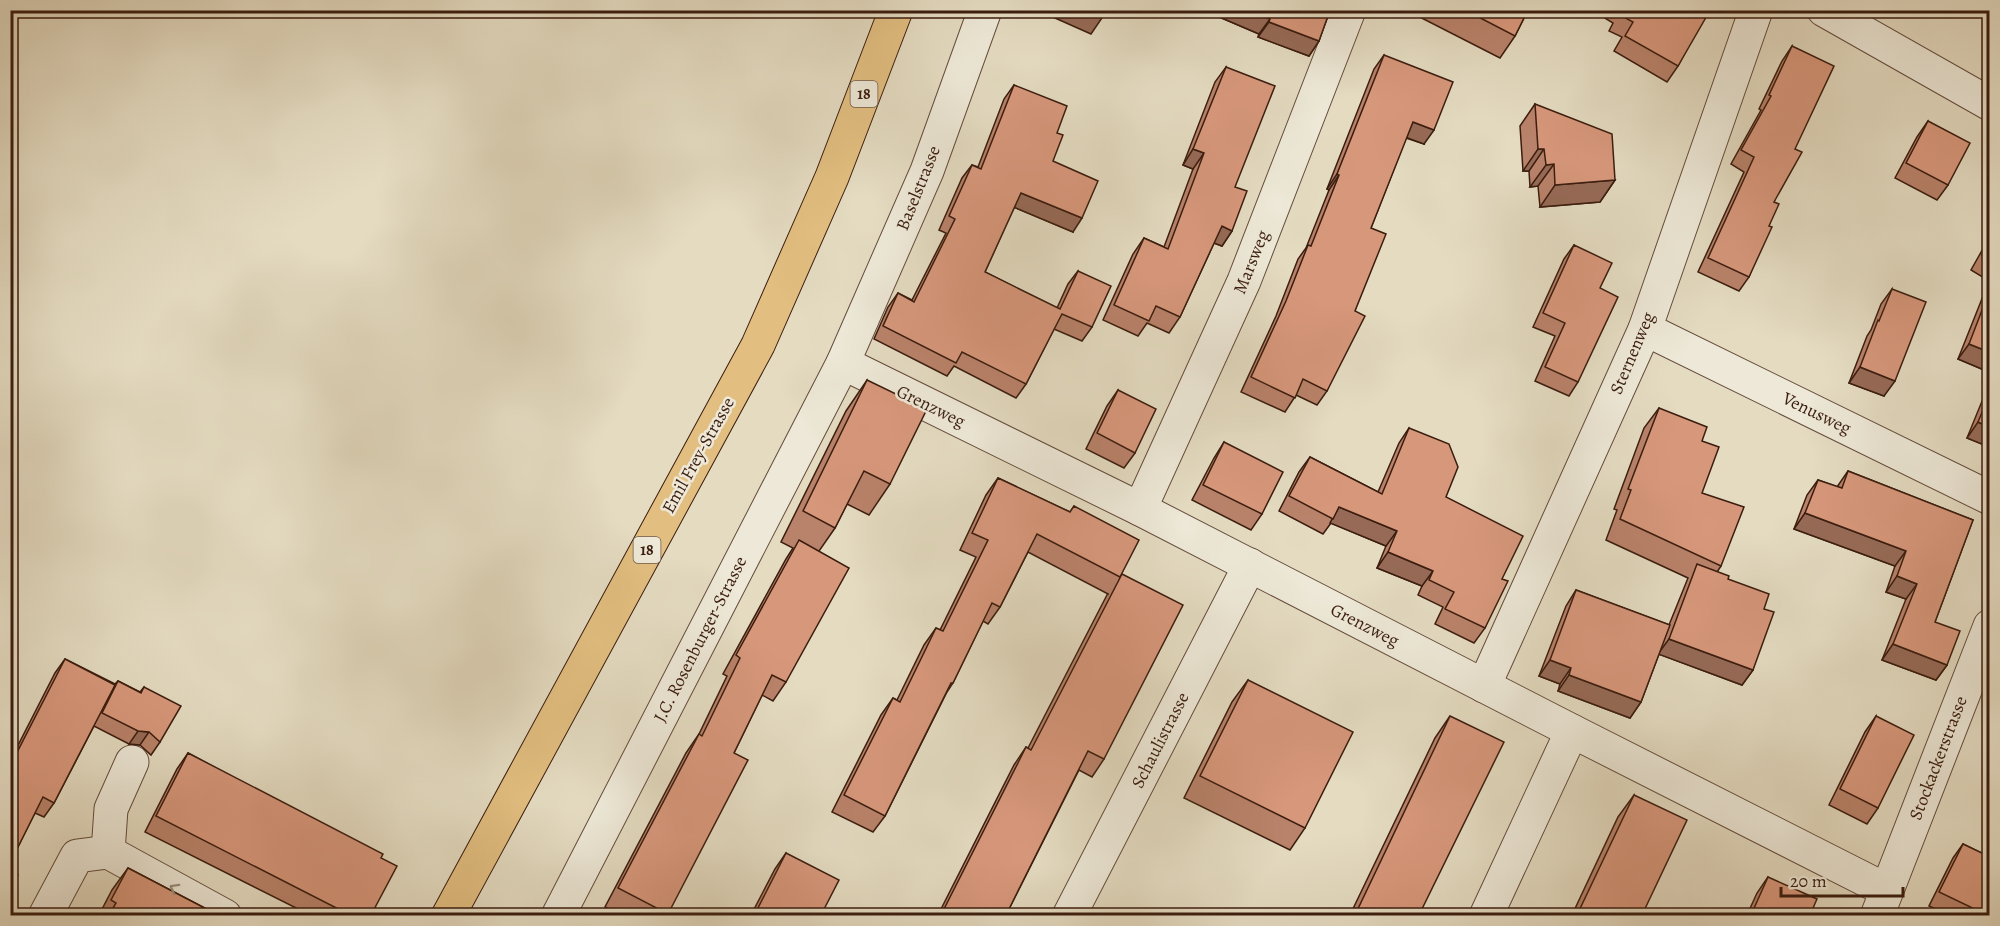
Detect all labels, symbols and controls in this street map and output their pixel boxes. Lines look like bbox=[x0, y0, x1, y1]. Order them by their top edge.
road number: 18 bbox=[850, 81, 878, 107]
street label: Baselstrasse bbox=[890, 142, 946, 234]
street label: Marsweg bbox=[1227, 226, 1275, 298]
street label: Sternenweg bbox=[1604, 308, 1660, 398]
street label: Grenzweg bbox=[893, 379, 969, 433]
street label: Venusweg bbox=[1778, 386, 1855, 440]
street label: Emil Frey-Strasse bbox=[656, 393, 740, 517]
road number: 18 bbox=[634, 537, 660, 563]
street label: J.C. Rosenburger-Strasse bbox=[648, 552, 752, 726]
street label: Grenzweg bbox=[1327, 598, 1403, 652]
street label: Schaulistrasse bbox=[1126, 688, 1194, 792]
street label: Stockackerstrasse bbox=[1903, 693, 1973, 823]
scale bar bbox=[1781, 860, 1902, 898]
text: 20 m bbox=[1790, 869, 1827, 893]
one-way arrow bbox=[170, 884, 180, 895]

